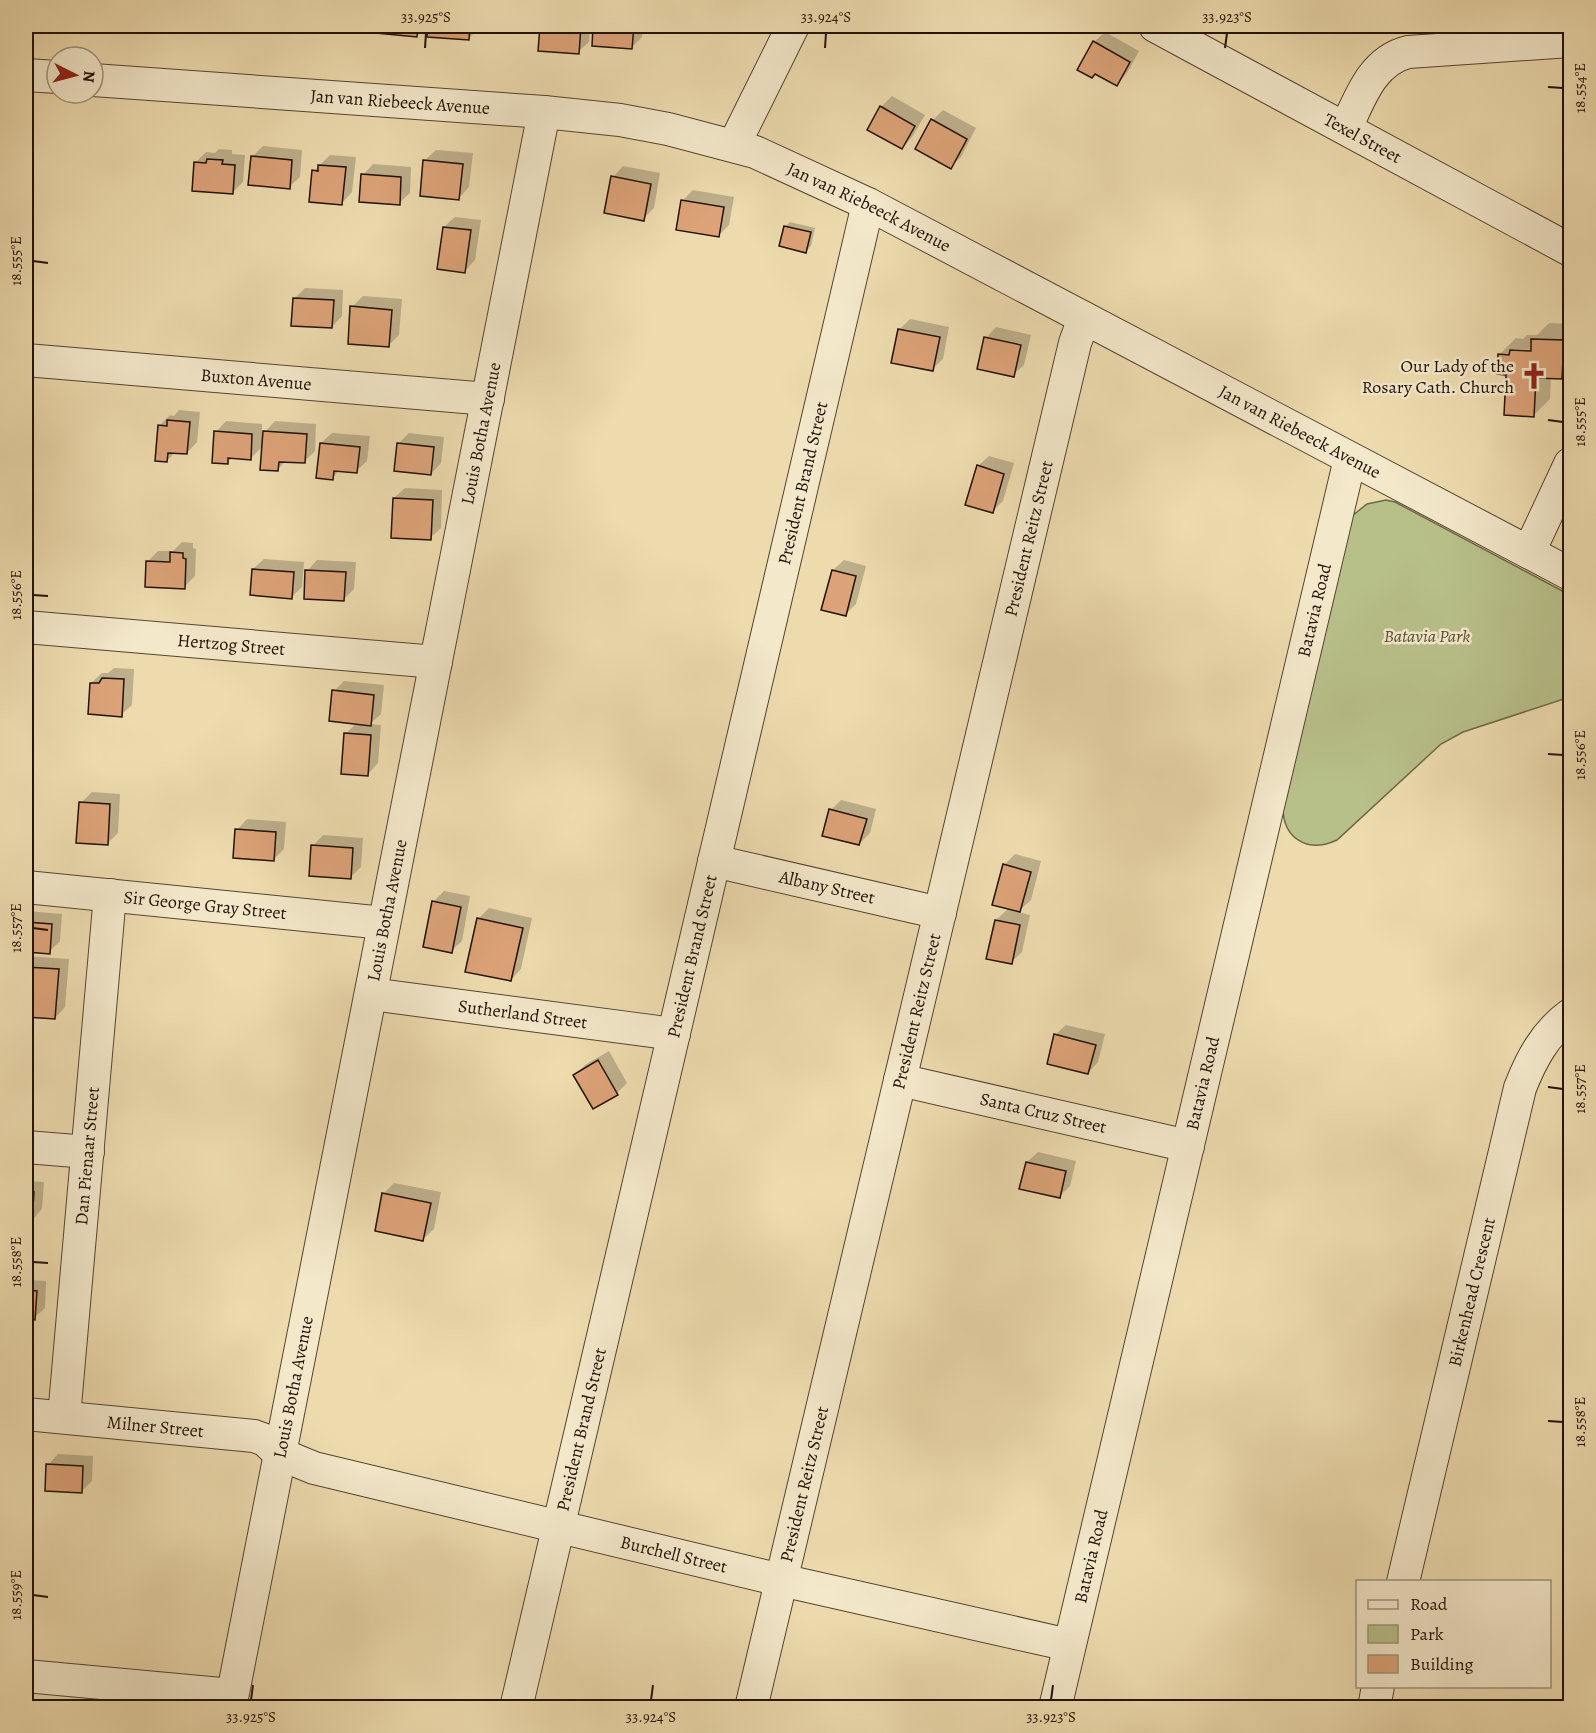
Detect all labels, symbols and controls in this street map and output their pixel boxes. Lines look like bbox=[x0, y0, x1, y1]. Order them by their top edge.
text: 33.925°S bbox=[401, 7, 451, 27]
text: 33.924°S bbox=[801, 7, 851, 27]
text: 33.923°S bbox=[1202, 7, 1252, 27]
north arrow bbox=[45, 45, 105, 105]
text: 18.554°E bbox=[1570, 63, 1590, 113]
text: N bbox=[77, 70, 100, 84]
street label: Jan van Riebeeck Avenue bbox=[310, 83, 491, 120]
street label: Texel Street bbox=[1320, 107, 1406, 169]
street label: Jan van Riebeeck Avenue bbox=[783, 156, 955, 258]
text: 18.555°E bbox=[6, 236, 26, 286]
place label: Our Lady of the Rosary Cath. Church bbox=[1362, 354, 1514, 399]
street label: Louis Botha Avenue bbox=[455, 360, 506, 507]
church icon: Our Lady of the Rosary Cath. Church bbox=[1519, 361, 1549, 391]
street label: Buxton Avenue bbox=[200, 363, 313, 396]
street label: Jan van Riebeeck Avenue bbox=[1215, 379, 1385, 484]
text: 18.555°E bbox=[1570, 397, 1590, 447]
street label: President Brand Street bbox=[772, 399, 833, 567]
street label: President Reitz Street bbox=[998, 458, 1059, 619]
street label: Batavia Road bbox=[1292, 561, 1337, 660]
text: 18.556°E bbox=[6, 570, 26, 620]
park label: Batavia Park bbox=[1384, 624, 1470, 648]
street label: Hertzog Street bbox=[176, 628, 286, 661]
text: 18.556°E bbox=[1570, 730, 1590, 780]
street label: Louis Botha Avenue bbox=[361, 837, 413, 984]
street label: Albany Street bbox=[776, 864, 877, 910]
street label: President Brand Street bbox=[661, 872, 723, 1040]
street label: Sir George Gray Street bbox=[123, 885, 288, 925]
text: 18.557°E bbox=[6, 903, 26, 953]
street label: President Reitz Street bbox=[886, 931, 946, 1092]
street label: Sutherland Street bbox=[457, 994, 589, 1034]
street label: Batavia Road bbox=[1180, 1034, 1225, 1133]
text: 18.557°E bbox=[1570, 1064, 1590, 1114]
street label: Dan Pienaar Street bbox=[69, 1086, 105, 1226]
street label: Santa Cruz Street bbox=[978, 1087, 1109, 1139]
street label: Birkenhead Crescent bbox=[1442, 1215, 1501, 1369]
text: 18.558°E bbox=[6, 1237, 26, 1287]
street label: Louis Botha Avenue bbox=[267, 1314, 319, 1460]
street label: President Brand Street bbox=[550, 1345, 612, 1514]
text: 18.558°E bbox=[1570, 1397, 1590, 1447]
street label: President Reitz Street bbox=[774, 1404, 834, 1565]
street label: Milner Street bbox=[106, 1410, 205, 1443]
street label: Batavia Road bbox=[1068, 1507, 1114, 1606]
street label: Burchell Street bbox=[618, 1530, 730, 1579]
text: 18.559°E bbox=[6, 1570, 26, 1620]
legend bbox=[1356, 1580, 1551, 1688]
text: Road bbox=[1410, 1592, 1448, 1616]
text: Park bbox=[1410, 1622, 1444, 1646]
text: Building bbox=[1410, 1652, 1474, 1676]
text: 33.925°S bbox=[226, 1707, 276, 1727]
text: 33.924°S bbox=[626, 1707, 676, 1727]
text: 33.923°S bbox=[1026, 1707, 1076, 1727]

